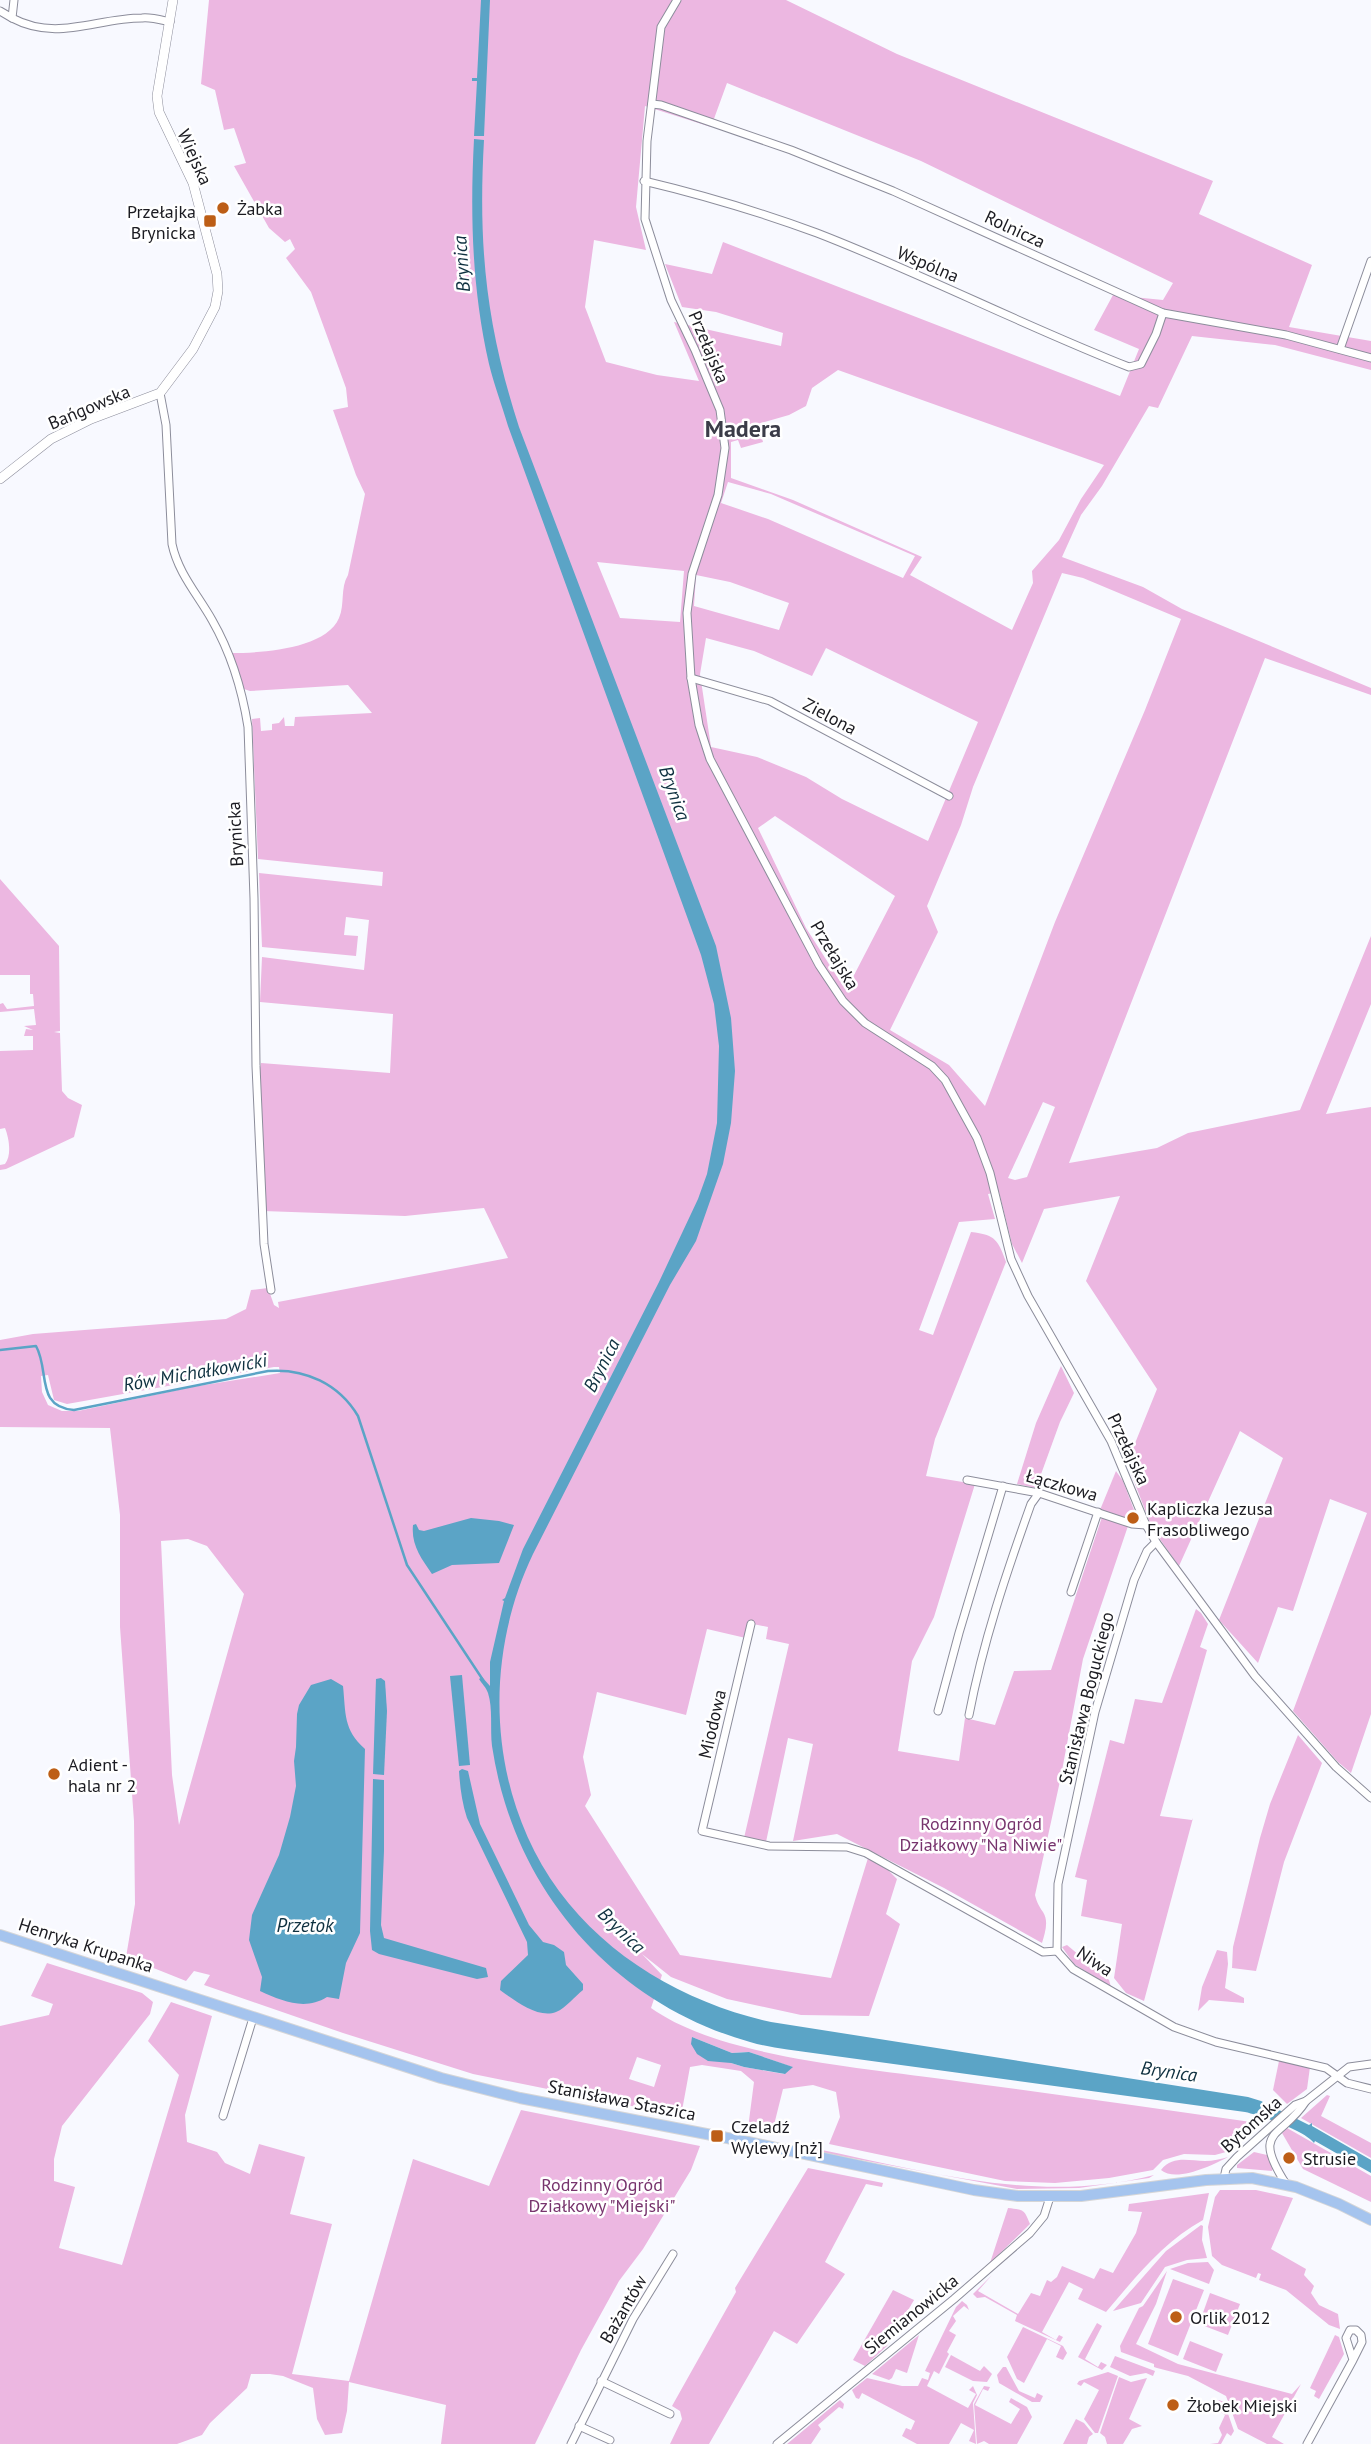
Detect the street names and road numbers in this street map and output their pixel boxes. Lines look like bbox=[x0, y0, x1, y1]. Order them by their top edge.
street label: Wiejska bbox=[173, 125, 217, 189]
street label: Rolnicza bbox=[981, 205, 1049, 253]
street label: Wspólna bbox=[894, 241, 962, 287]
street label: Przełajska bbox=[683, 307, 735, 387]
street label: Bańgowska bbox=[45, 379, 133, 435]
street label: Zielona bbox=[799, 692, 861, 740]
street label: Brynicka bbox=[222, 801, 248, 867]
street label: Przełajska bbox=[805, 916, 865, 994]
street label: Przełajska bbox=[1102, 1409, 1156, 1489]
street label: Łączkowa bbox=[1023, 1464, 1101, 1506]
street label: Stanisława Boguckiego bbox=[1053, 1609, 1119, 1787]
street label: Miodowa bbox=[693, 1687, 731, 1761]
street label: Henryka Krupanka bbox=[16, 1912, 156, 1978]
street label: Niwa bbox=[1072, 1941, 1118, 1981]
street label: Stanisława Staszica bbox=[546, 2074, 698, 2126]
street label: Bytomska bbox=[1216, 2091, 1286, 2157]
street label: Siemianowicka bbox=[859, 2269, 963, 2359]
street label: Bażantów bbox=[594, 2270, 652, 2347]

